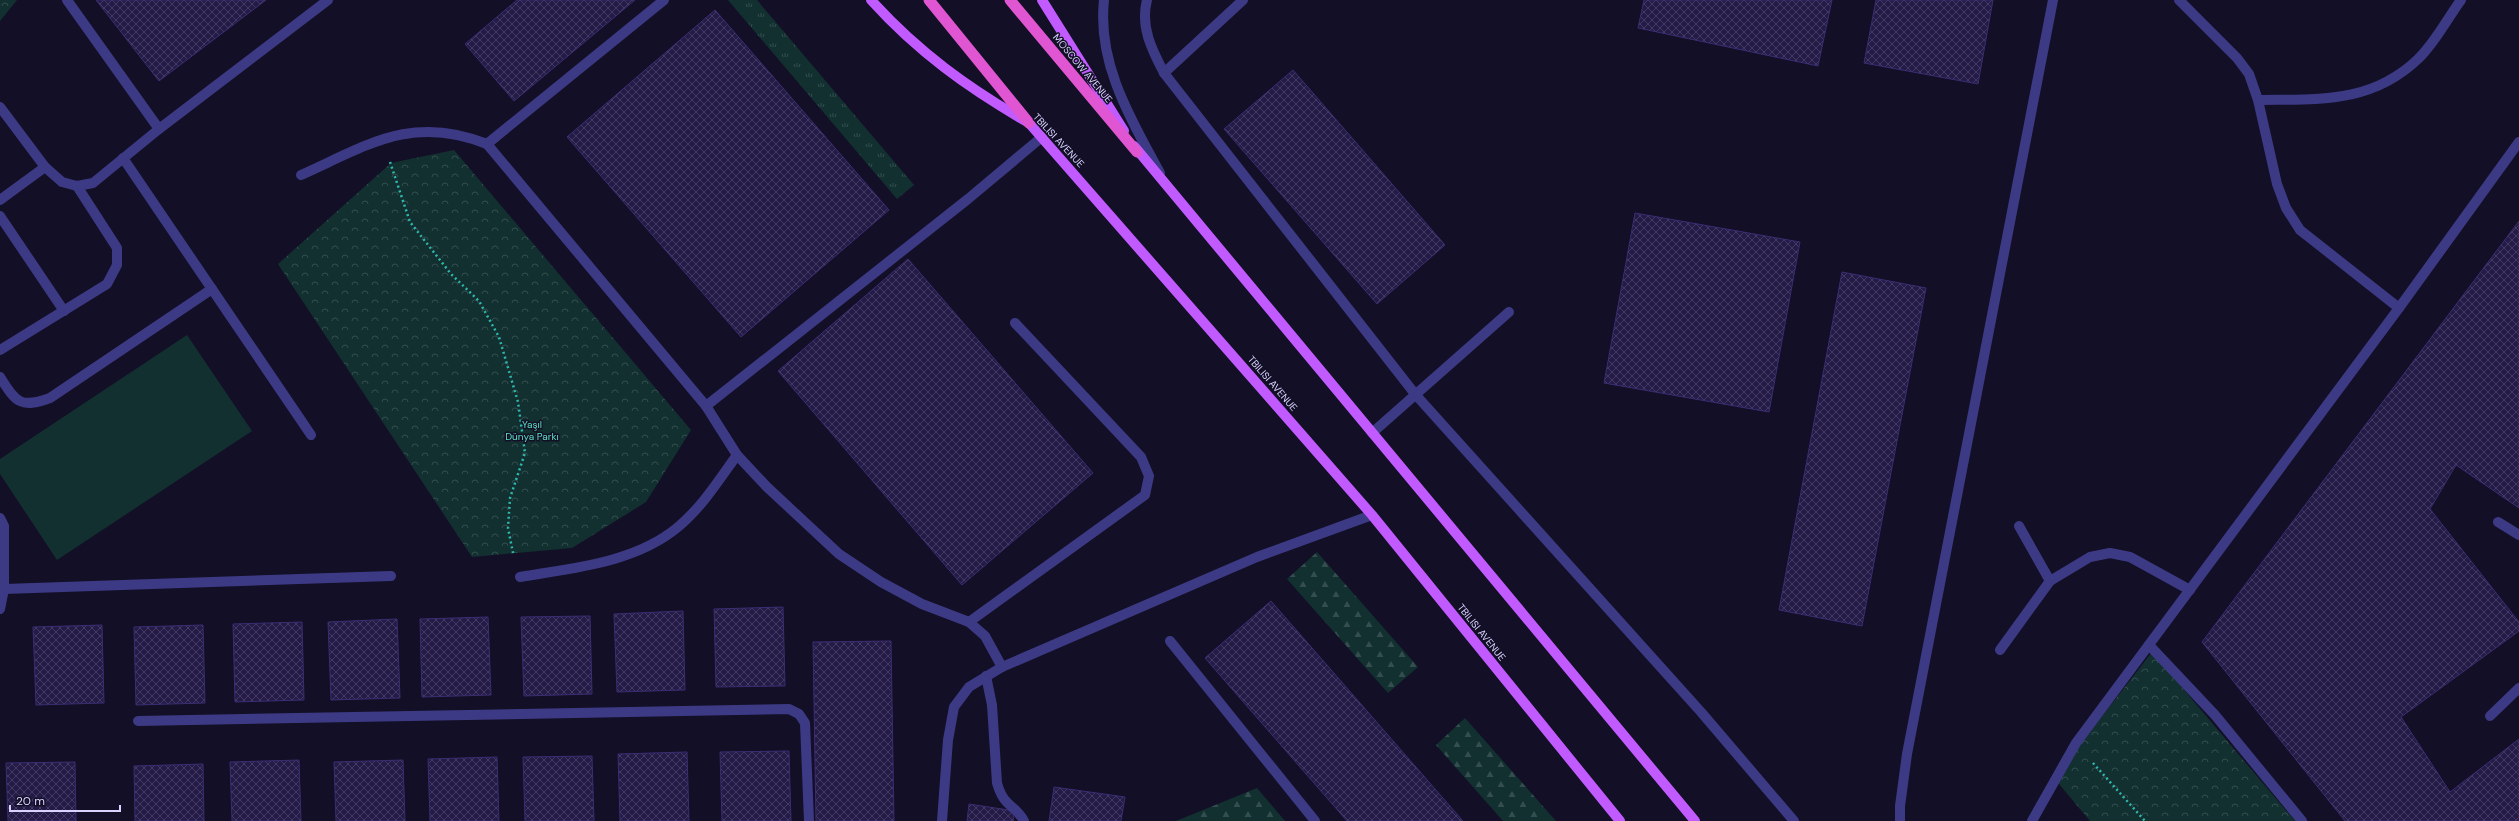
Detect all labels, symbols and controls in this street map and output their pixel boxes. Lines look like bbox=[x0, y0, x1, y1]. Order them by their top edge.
street label: MOSCOW AVENUE bbox=[1050, 31, 1115, 106]
street label: TBILISI AVENUE bbox=[1030, 110, 1087, 170]
street label: TBILISI AVENUE bbox=[1245, 353, 1301, 414]
park label: Yaşıl Dünya Parkı bbox=[505, 418, 559, 443]
street label: TBILISI AVENUE bbox=[1455, 601, 1509, 664]
scale bar bbox=[10, 787, 120, 813]
text: 20 m bbox=[16, 793, 45, 809]

